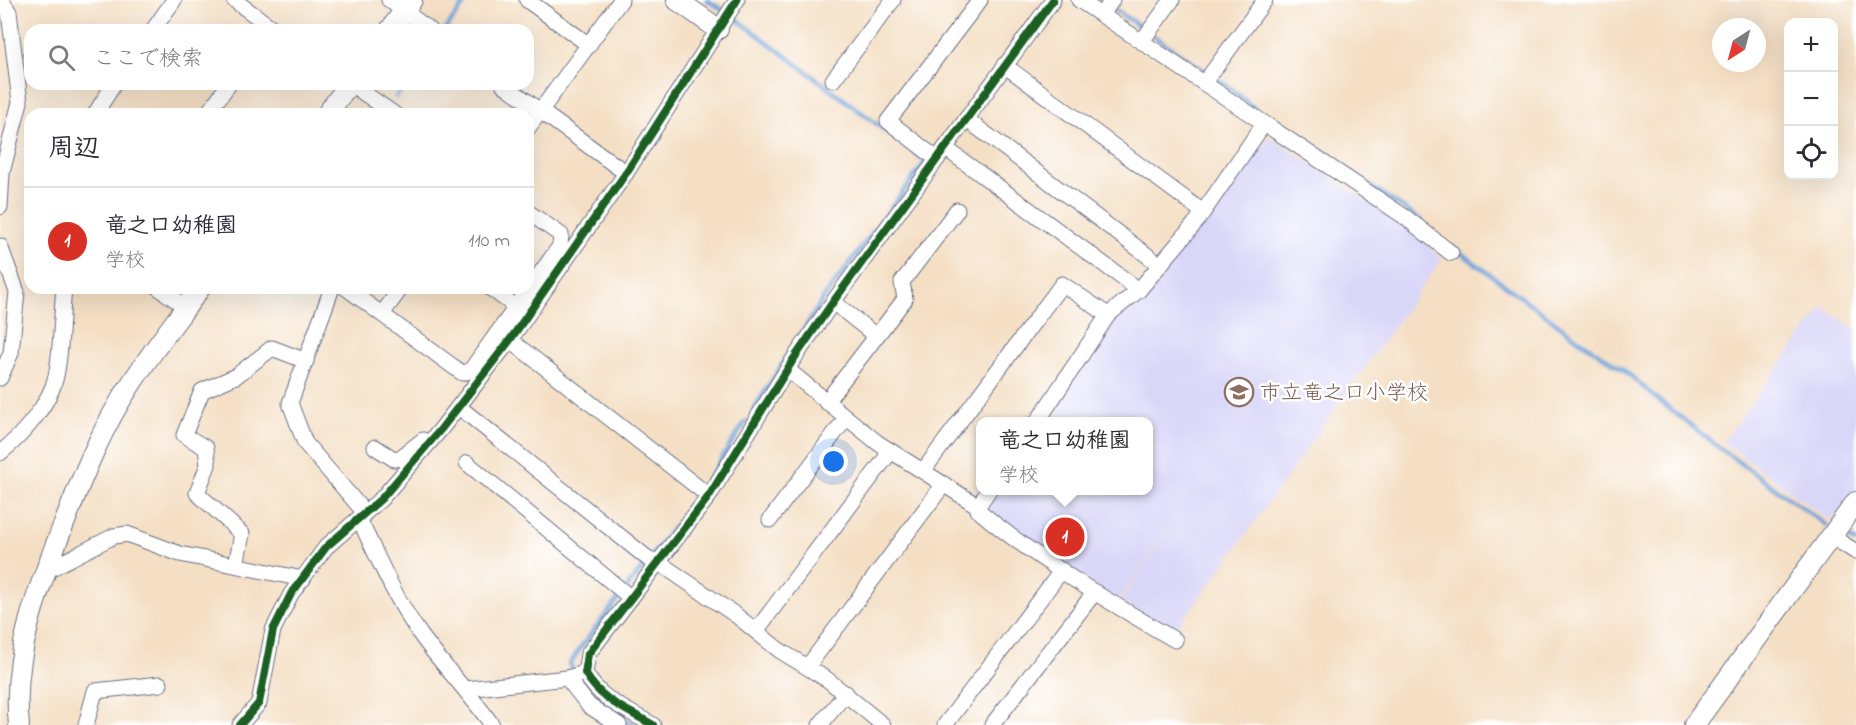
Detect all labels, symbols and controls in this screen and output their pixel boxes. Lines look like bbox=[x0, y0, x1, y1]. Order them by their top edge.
north arrow bbox=[1712, 18, 1766, 72]
map controls bbox=[1784, 18, 1838, 180]
button: + bbox=[1784, 18, 1838, 72]
search box bbox=[24, 24, 534, 90]
icon: search bbox=[45, 41, 78, 74]
text: ここで検索 bbox=[93, 44, 203, 76]
button: − bbox=[1784, 72, 1838, 126]
button: locate bbox=[1784, 126, 1838, 180]
text: 周辺 bbox=[48, 131, 100, 169]
text: 竜之口幼稚園 bbox=[105, 211, 237, 243]
text: 1 bbox=[64, 227, 71, 256]
text: 110 m bbox=[468, 227, 510, 256]
text: 学校 bbox=[105, 247, 145, 276]
school or university icon: 市立竜之口小学校 bbox=[1223, 376, 1255, 408]
place label: 市立竜之口小学校 bbox=[1260, 379, 1428, 409]
popup bbox=[976, 417, 1153, 495]
text: 竜之口幼稚園 bbox=[998, 426, 1131, 458]
your location bbox=[819, 447, 848, 476]
text: 学校 bbox=[998, 462, 1038, 491]
pin: 1 bbox=[1046, 514, 1084, 560]

